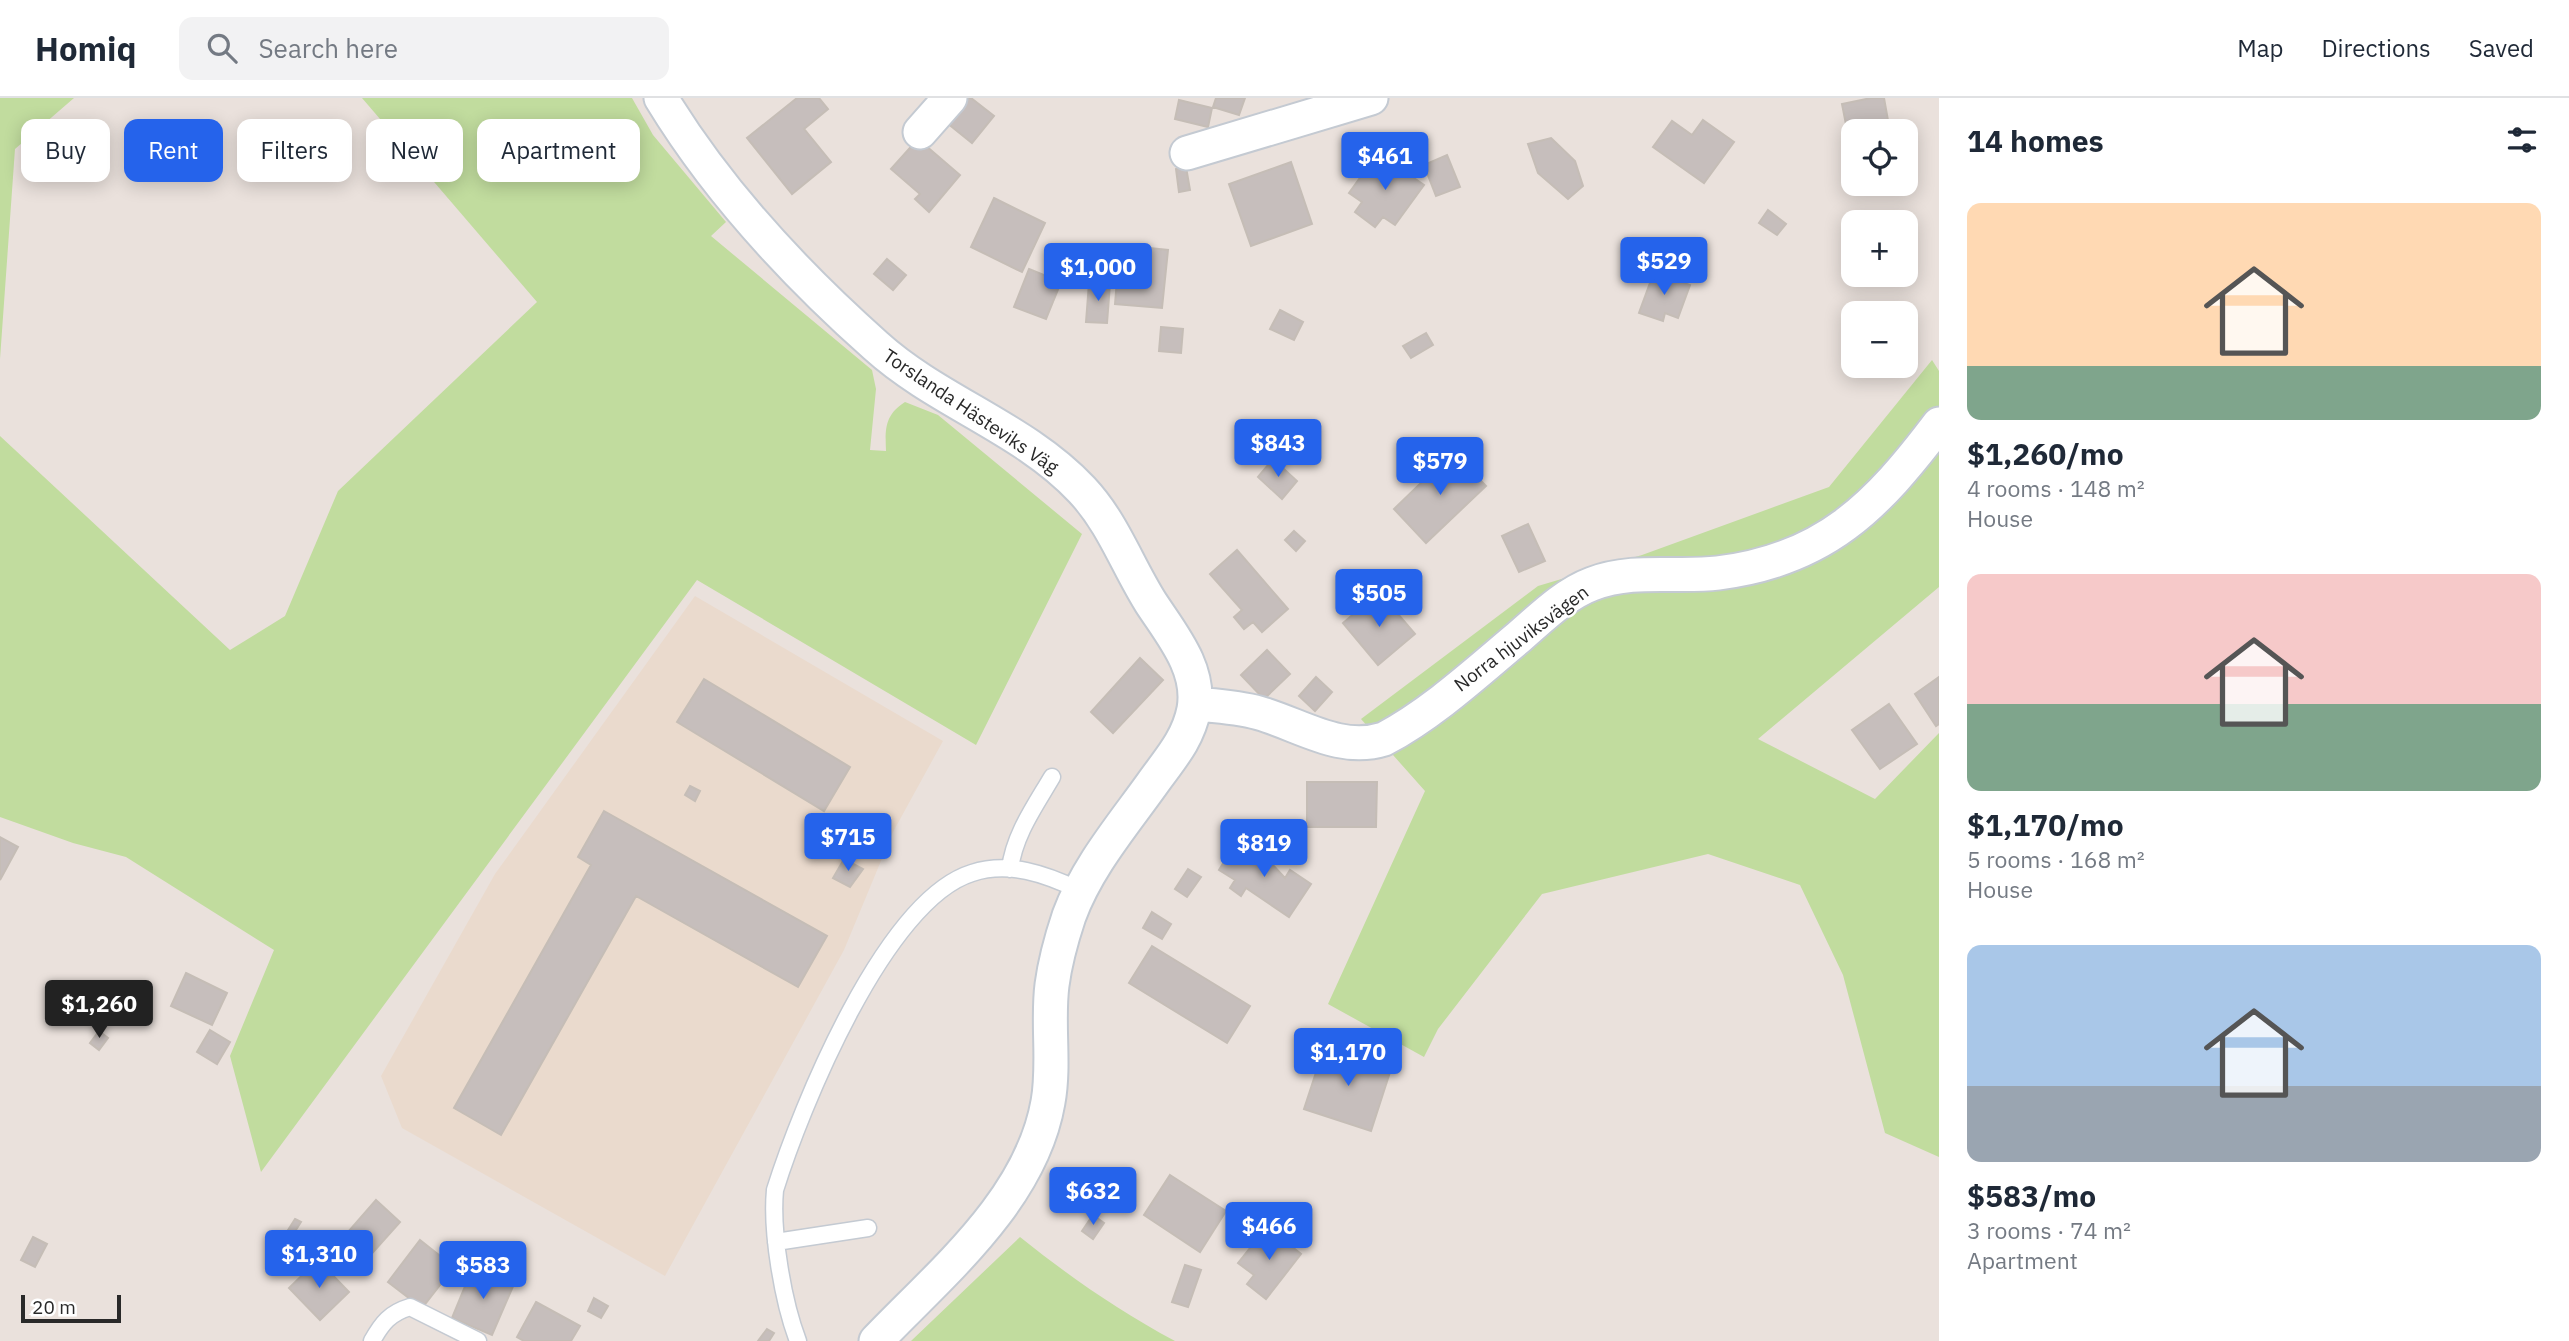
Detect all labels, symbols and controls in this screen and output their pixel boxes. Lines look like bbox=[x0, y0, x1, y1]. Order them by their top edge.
search box bbox=[179, 17, 669, 80]
text: Homiq bbox=[35, 27, 137, 70]
icon: search bbox=[203, 29, 241, 67]
text: Search here bbox=[259, 31, 398, 65]
text: Map bbox=[2237, 32, 2283, 64]
text: Directions bbox=[2321, 32, 2431, 64]
text: Saved bbox=[2469, 32, 2534, 64]
chip: Buy bbox=[21, 119, 110, 182]
chip: Rent bbox=[124, 119, 223, 182]
chip: Filters bbox=[237, 119, 352, 182]
chip: New bbox=[366, 119, 463, 182]
chip: Apartment bbox=[477, 119, 640, 182]
map controls bbox=[1841, 119, 1918, 378]
button: locate bbox=[1841, 119, 1918, 196]
text: 14 homes bbox=[1967, 121, 2104, 160]
icon: filters bbox=[2503, 121, 2541, 159]
pin: $461 bbox=[1344, 132, 1426, 192]
text: $461 bbox=[1357, 140, 1413, 170]
button: + bbox=[1841, 210, 1918, 287]
pin: $529 bbox=[1623, 238, 1705, 297]
pin: $1,000 bbox=[1041, 244, 1155, 303]
text: $529 bbox=[1636, 245, 1692, 275]
icon: home bbox=[2191, 248, 2317, 374]
text: $1,000 bbox=[1060, 251, 1136, 281]
button: − bbox=[1841, 301, 1918, 378]
street label: Torslanda Hästeviks Väg bbox=[879, 343, 1063, 479]
pin: $843 bbox=[1237, 420, 1319, 479]
text: $843 bbox=[1250, 427, 1306, 457]
text: $1,260/mo bbox=[1967, 434, 2124, 473]
pin: $579 bbox=[1399, 438, 1481, 497]
text: $579 bbox=[1412, 445, 1468, 475]
text: 4 rooms · 148 m² bbox=[1967, 473, 2145, 503]
text: House bbox=[1967, 503, 2033, 533]
pin: $505 bbox=[1338, 570, 1420, 629]
text: $505 bbox=[1351, 577, 1407, 607]
street label: Norra hjuviksvägen bbox=[1449, 580, 1593, 696]
icon: home bbox=[2191, 619, 2317, 745]
text: $1,170/mo bbox=[1967, 805, 2124, 844]
pin: $715 bbox=[807, 814, 889, 873]
pin: $819 bbox=[1223, 820, 1305, 879]
text: $715 bbox=[820, 821, 876, 851]
text: $819 bbox=[1236, 827, 1292, 857]
text: 5 rooms · 168 m² bbox=[1967, 844, 2145, 874]
text: House bbox=[1967, 874, 2033, 904]
pin: $1,260 bbox=[42, 981, 156, 1040]
text: $1,260 bbox=[61, 988, 137, 1018]
icon: home bbox=[2191, 990, 2317, 1116]
pin: $1,170 bbox=[1291, 1028, 1405, 1088]
text: $1,170 bbox=[1310, 1036, 1386, 1066]
pin: $632 bbox=[1052, 1168, 1134, 1227]
text: $632 bbox=[1065, 1175, 1121, 1205]
text: $583/mo bbox=[1967, 1176, 2096, 1215]
pin: $466 bbox=[1228, 1202, 1310, 1262]
text: $466 bbox=[1241, 1210, 1297, 1240]
text: 3 rooms · 74 m² bbox=[1967, 1215, 2131, 1245]
pin: $1,310 bbox=[262, 1230, 376, 1290]
text: $1,310 bbox=[281, 1238, 357, 1268]
pin: $583 bbox=[442, 1242, 524, 1301]
text: Apartment bbox=[1967, 1245, 2078, 1275]
text: $583 bbox=[455, 1249, 511, 1279]
scale bar bbox=[21, 1292, 121, 1324]
text: 20 m bbox=[32, 1295, 76, 1319]

